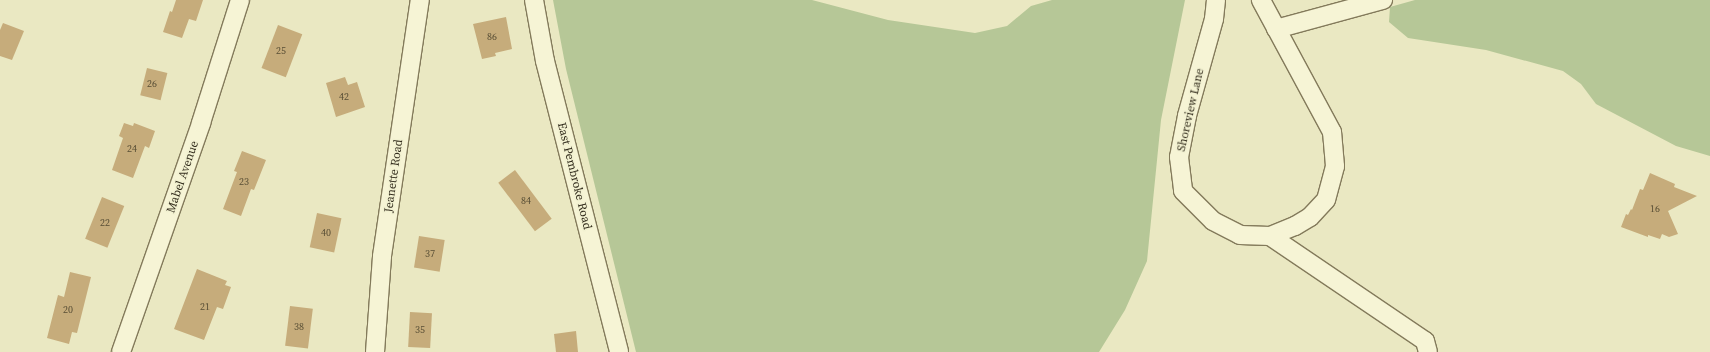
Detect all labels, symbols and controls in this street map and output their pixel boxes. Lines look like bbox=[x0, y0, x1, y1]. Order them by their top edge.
house number: 86 bbox=[487, 31, 497, 43]
house number: 25 bbox=[276, 45, 286, 57]
street label: Shoreview Lane bbox=[1174, 67, 1208, 153]
house number: 26 bbox=[147, 78, 157, 90]
house number: 42 bbox=[339, 91, 349, 103]
street label: East Pembroke Road bbox=[554, 121, 594, 231]
street label: Mabel Avenue bbox=[164, 139, 202, 215]
street label: Jeanette Road bbox=[382, 139, 406, 213]
house number: 24 bbox=[127, 143, 137, 155]
house number: 23 bbox=[239, 176, 249, 188]
house number: 84 bbox=[521, 195, 531, 207]
house number: 16 bbox=[1650, 203, 1660, 215]
house number: 22 bbox=[100, 217, 110, 229]
house number: 40 bbox=[321, 227, 331, 239]
house number: 37 bbox=[425, 248, 435, 260]
house number: 21 bbox=[200, 301, 210, 313]
house number: 20 bbox=[63, 304, 73, 316]
house number: 38 bbox=[294, 321, 304, 333]
house number: 35 bbox=[415, 324, 425, 336]

